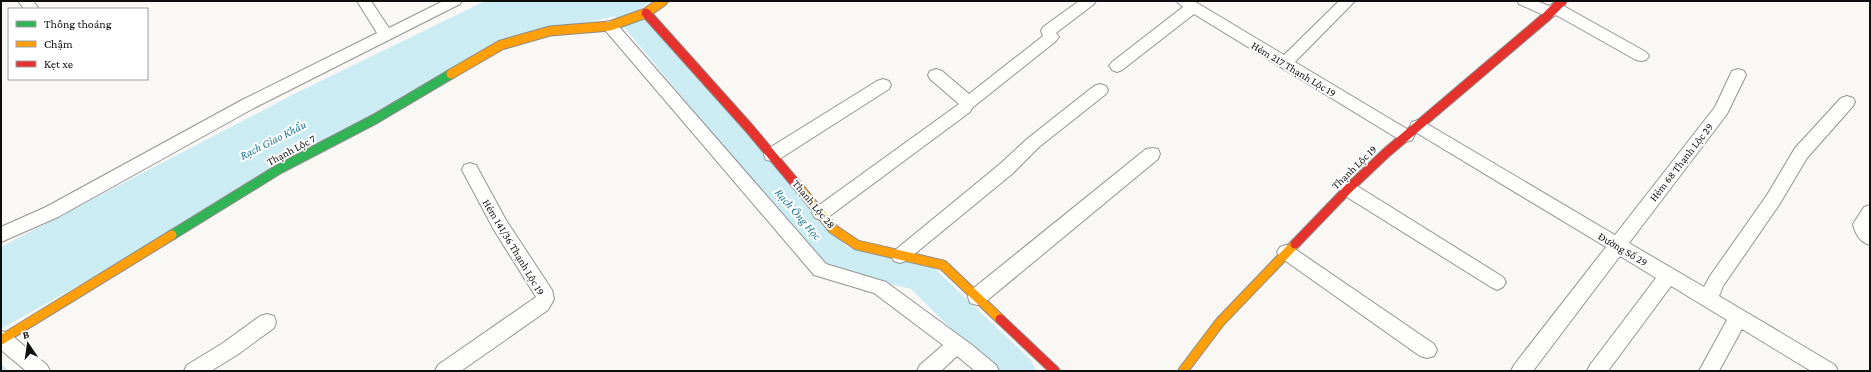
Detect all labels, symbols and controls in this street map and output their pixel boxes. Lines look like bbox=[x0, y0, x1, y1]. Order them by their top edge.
legend bbox=[8, 8, 148, 80]
text: Thông thoáng bbox=[44, 17, 112, 31]
text: Chậm bbox=[44, 37, 73, 51]
street label: Hẻm 217 Thạnh Lộc 19 bbox=[1249, 39, 1339, 100]
text: Kẹt xe bbox=[44, 57, 73, 71]
water label: Rạch Giao Khẩu bbox=[238, 117, 308, 163]
street label: Hẻm 68 Thạnh Lộc 29 bbox=[1647, 121, 1716, 204]
street label: Thạnh Lộc 7 bbox=[265, 132, 318, 169]
street label: Thạnh Lộc 19 bbox=[1329, 143, 1380, 192]
street label: Thạnh Lộc 28 bbox=[789, 177, 838, 231]
water label: Rạch Ông Học bbox=[772, 186, 825, 243]
street label: Hẻm 141/36 Thạnh Lộc 19 bbox=[480, 197, 547, 298]
street label: Đường Số 29 bbox=[1596, 230, 1650, 269]
north arrow bbox=[8, 324, 48, 364]
text: B bbox=[21, 328, 31, 341]

